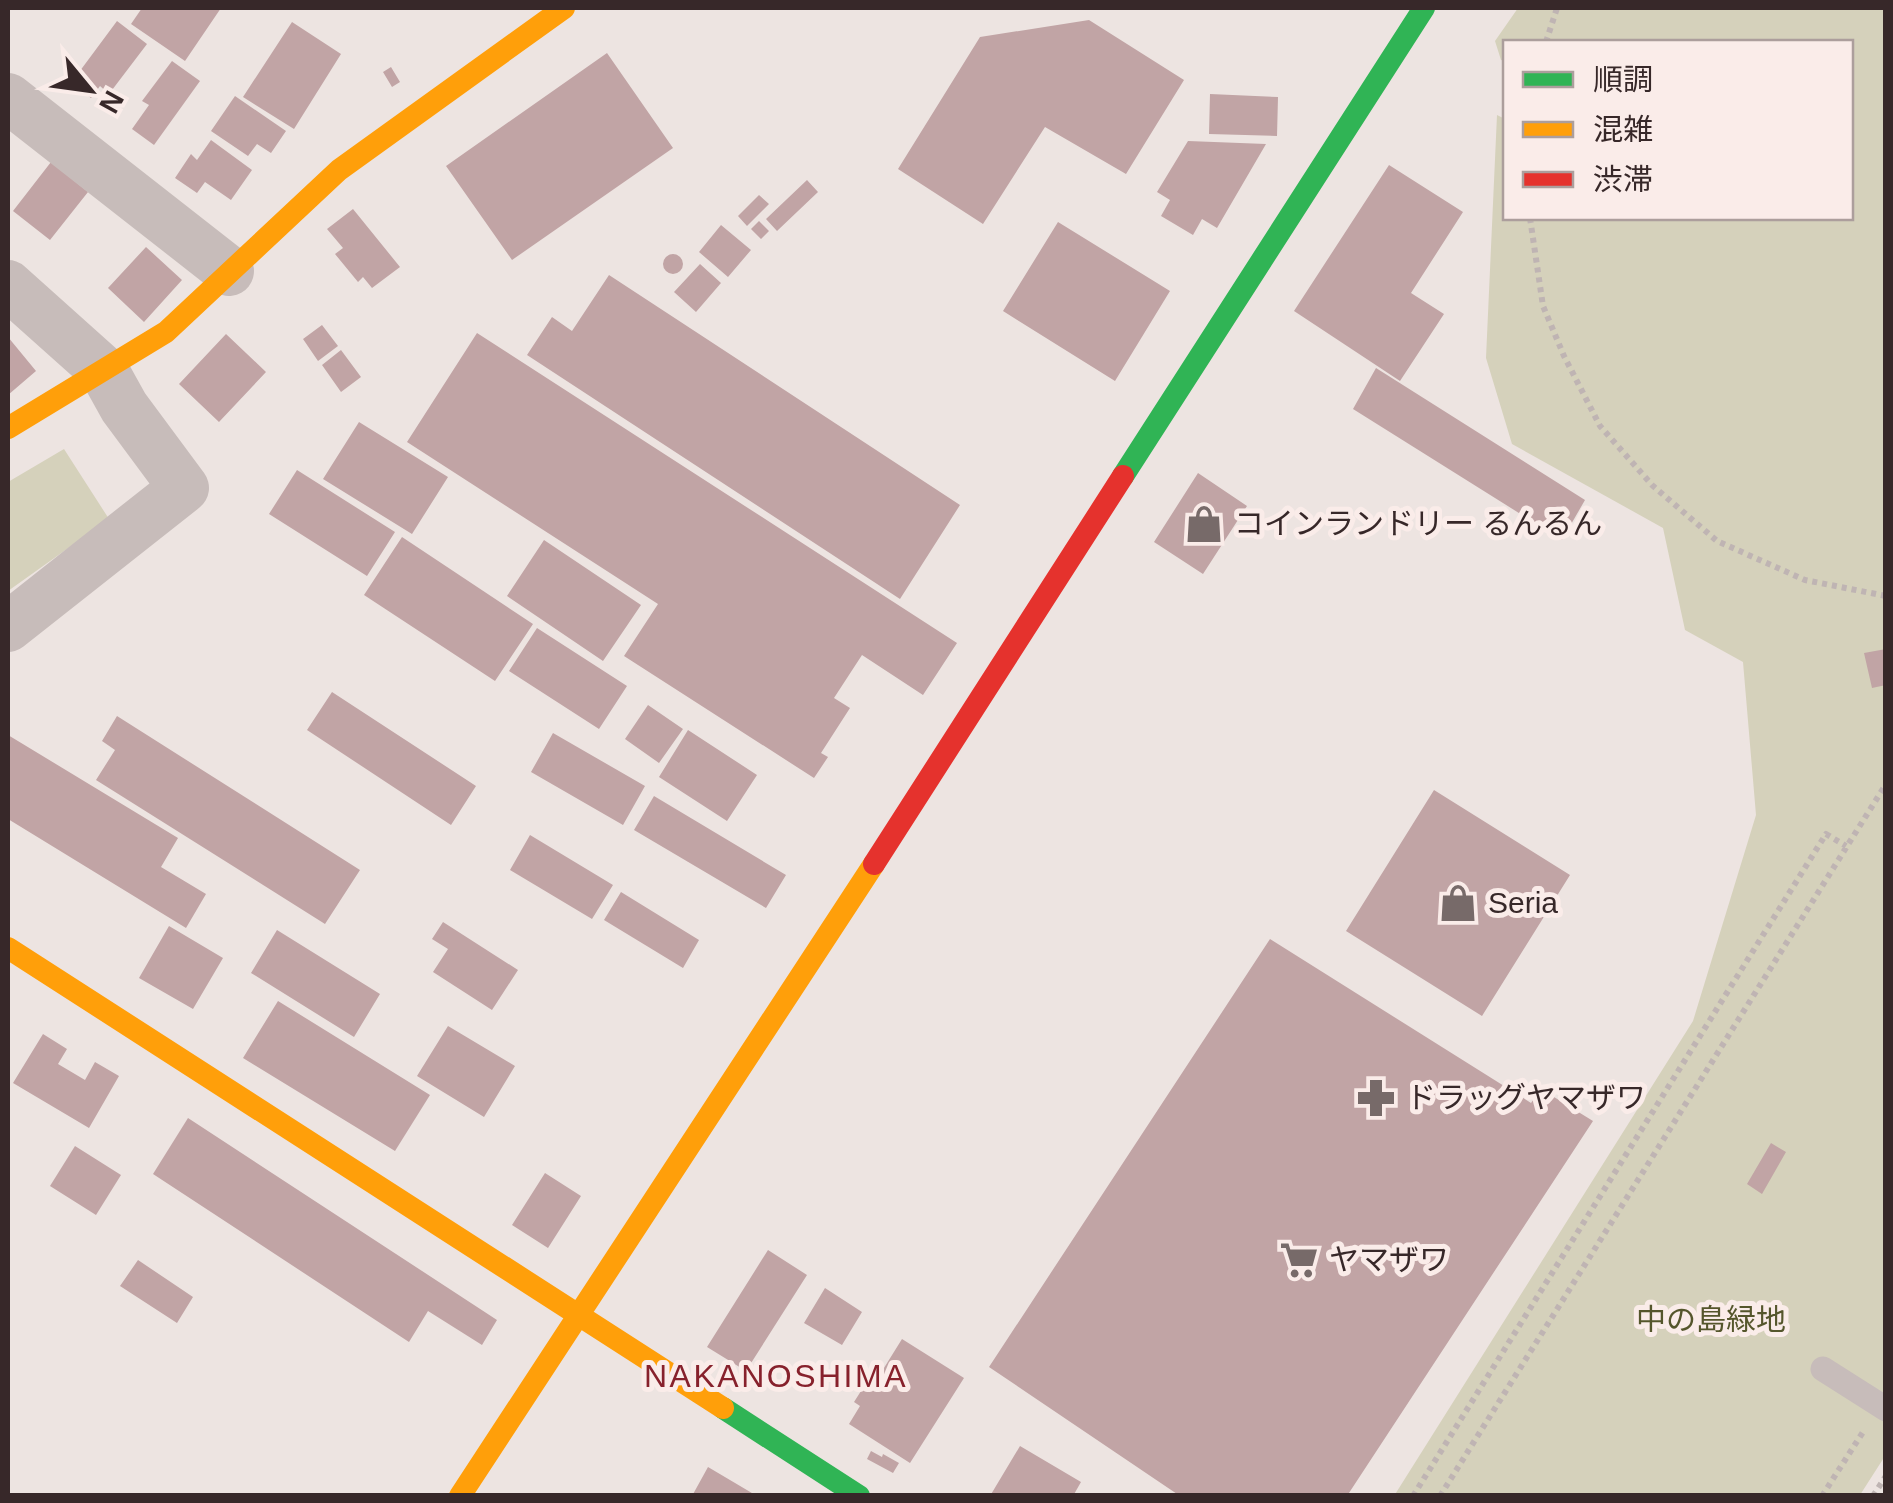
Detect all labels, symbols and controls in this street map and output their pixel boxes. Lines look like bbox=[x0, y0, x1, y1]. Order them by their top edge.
north arrow bbox=[40, 40, 140, 140]
legend bbox=[1503, 40, 1853, 220]
text: 順調 bbox=[1593, 63, 1653, 96]
text: N bbox=[93, 86, 130, 118]
text: 混雑 bbox=[1593, 113, 1653, 146]
text: 渋滞 bbox=[1593, 163, 1653, 196]
shop icon: コインランドリー るんるん bbox=[1183, 503, 1225, 545]
place label: コインランドリー るんるん bbox=[1234, 507, 1602, 540]
shop icon: Seria bbox=[1437, 882, 1479, 924]
place label: Seria bbox=[1488, 886, 1558, 919]
pharmacy icon: ドラッグヤマザワ bbox=[1355, 1077, 1397, 1119]
place label: ドラッグヤマザワ bbox=[1406, 1081, 1646, 1114]
supermarket icon: ヤマザワ bbox=[1278, 1239, 1320, 1281]
place label: ヤマザワ bbox=[1329, 1243, 1449, 1276]
park label: 中の島緑地 bbox=[1636, 1303, 1786, 1336]
district label: NAKANOSHIMA bbox=[644, 1358, 908, 1394]

